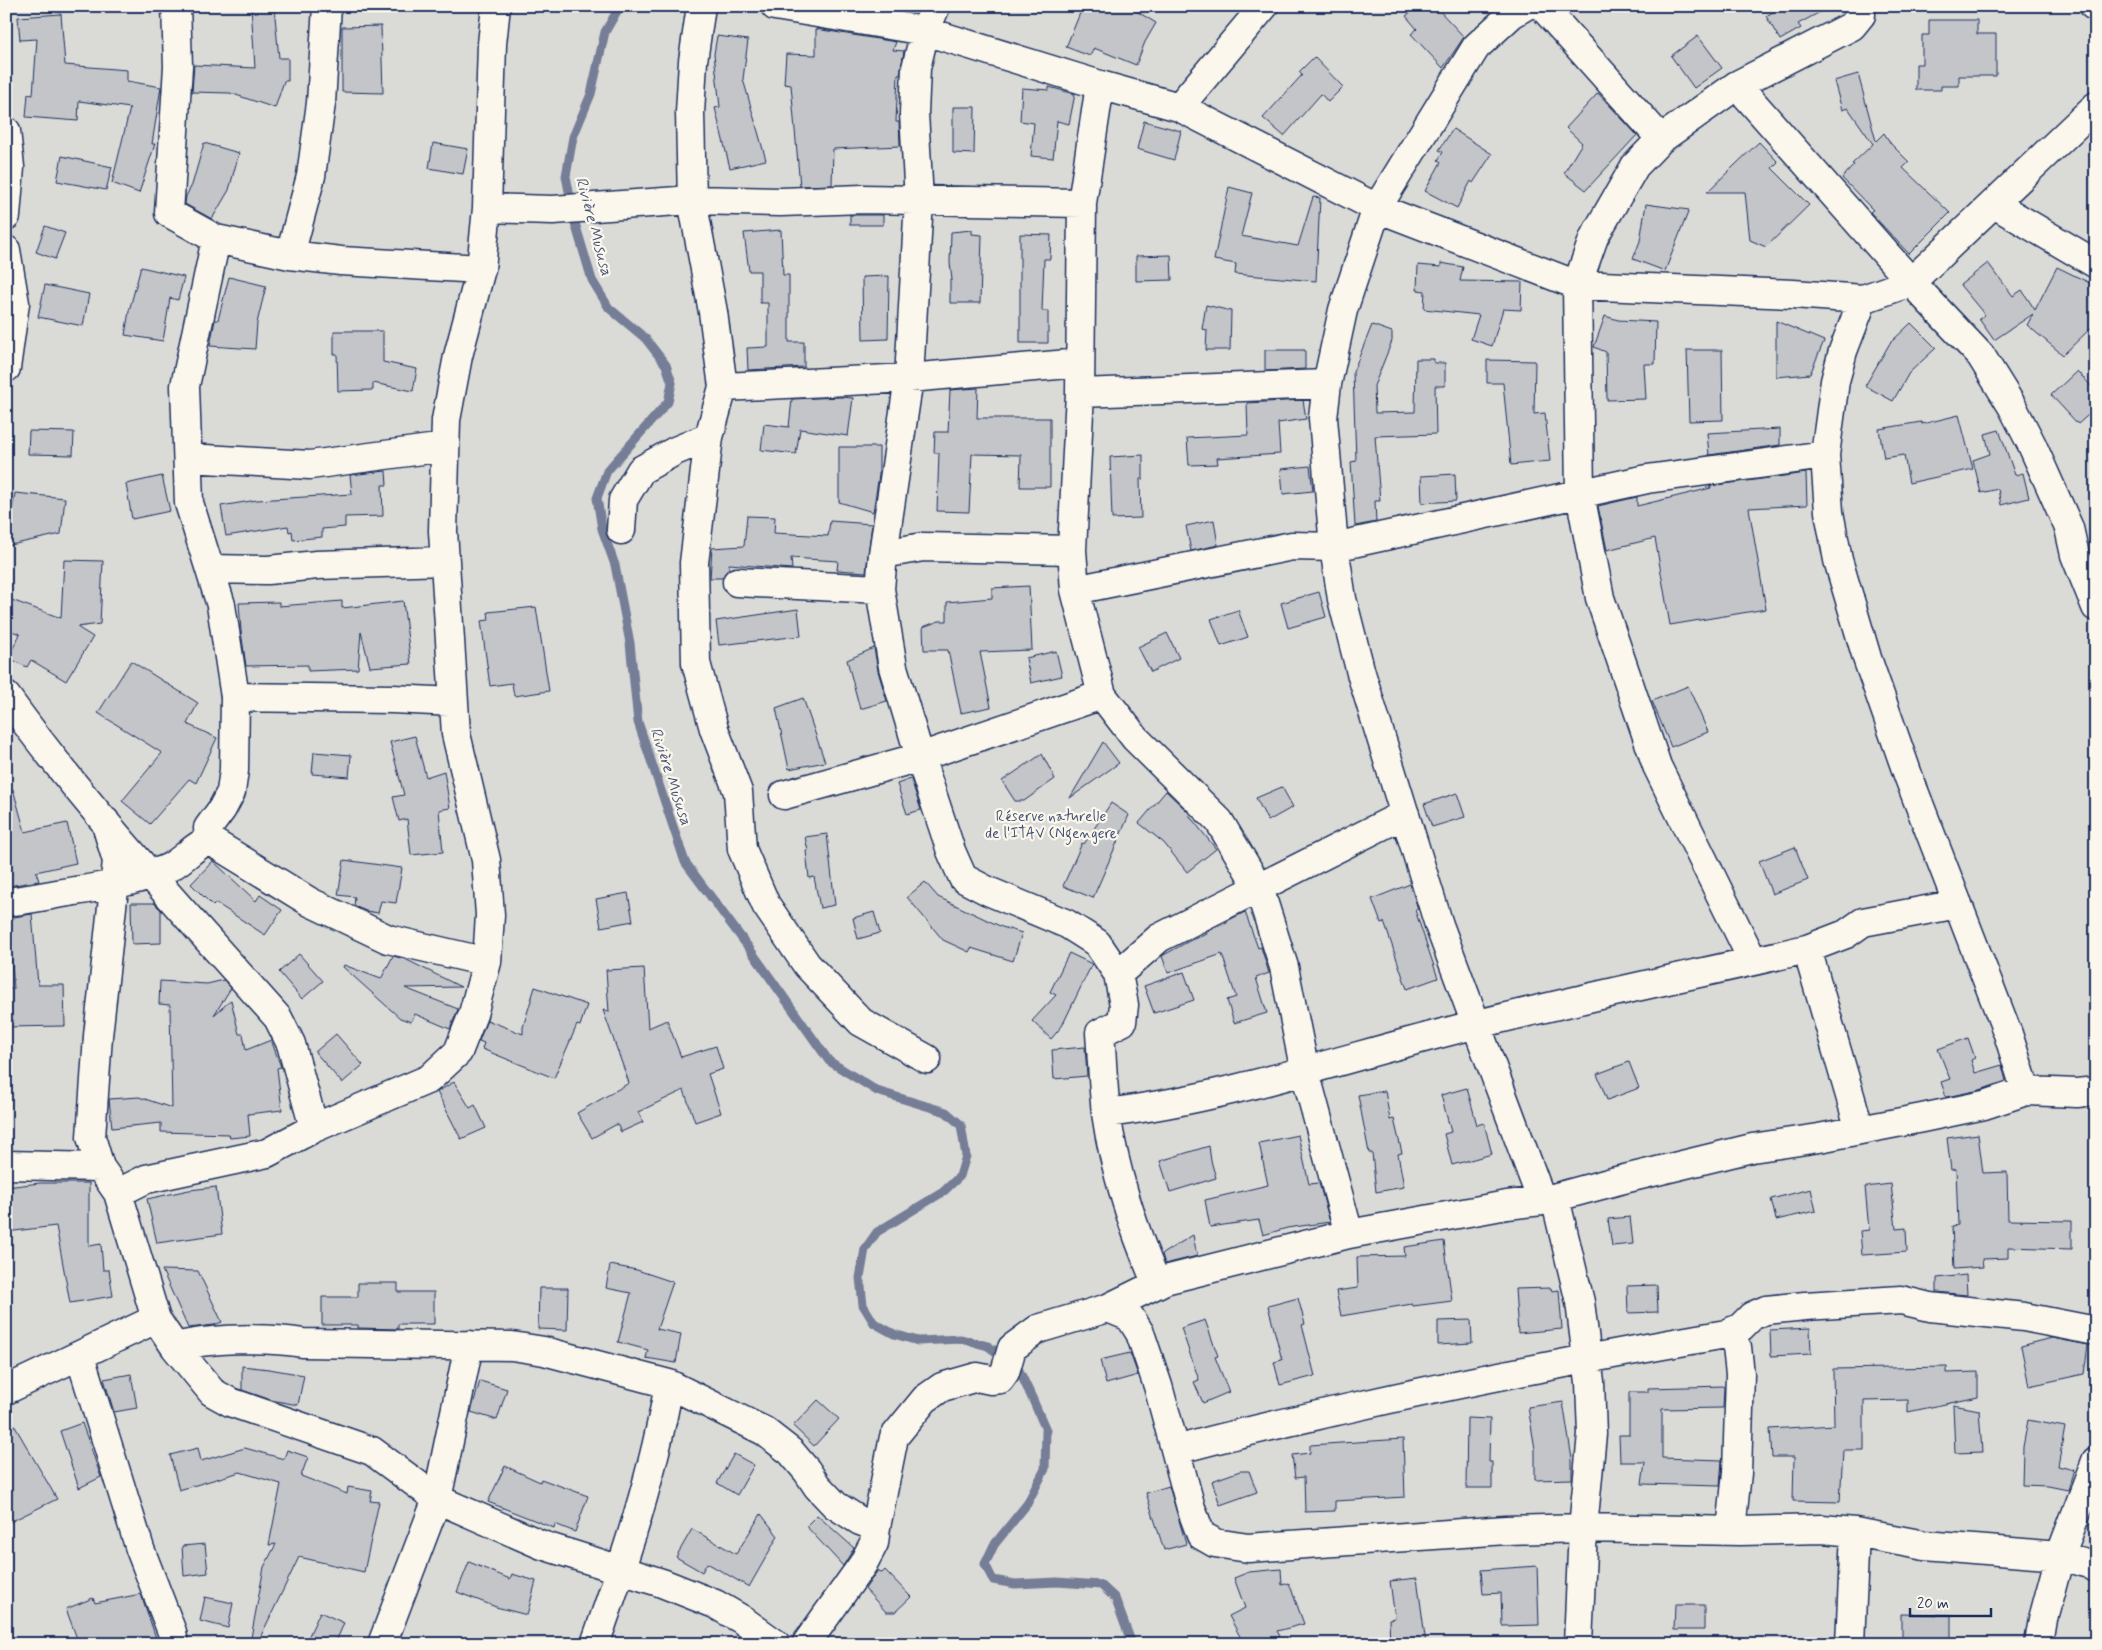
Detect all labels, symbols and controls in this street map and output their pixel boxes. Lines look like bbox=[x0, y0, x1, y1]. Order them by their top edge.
water label: Rivière Mususa bbox=[570, 175, 617, 278]
water label: Rivière Mususa bbox=[645, 725, 696, 828]
park label: Réserve naturelle de l'ITAV (Ngengere bbox=[985, 807, 1117, 845]
scale bar bbox=[1910, 1585, 1991, 1617]
text: 20 m bbox=[1917, 1594, 1949, 1614]

